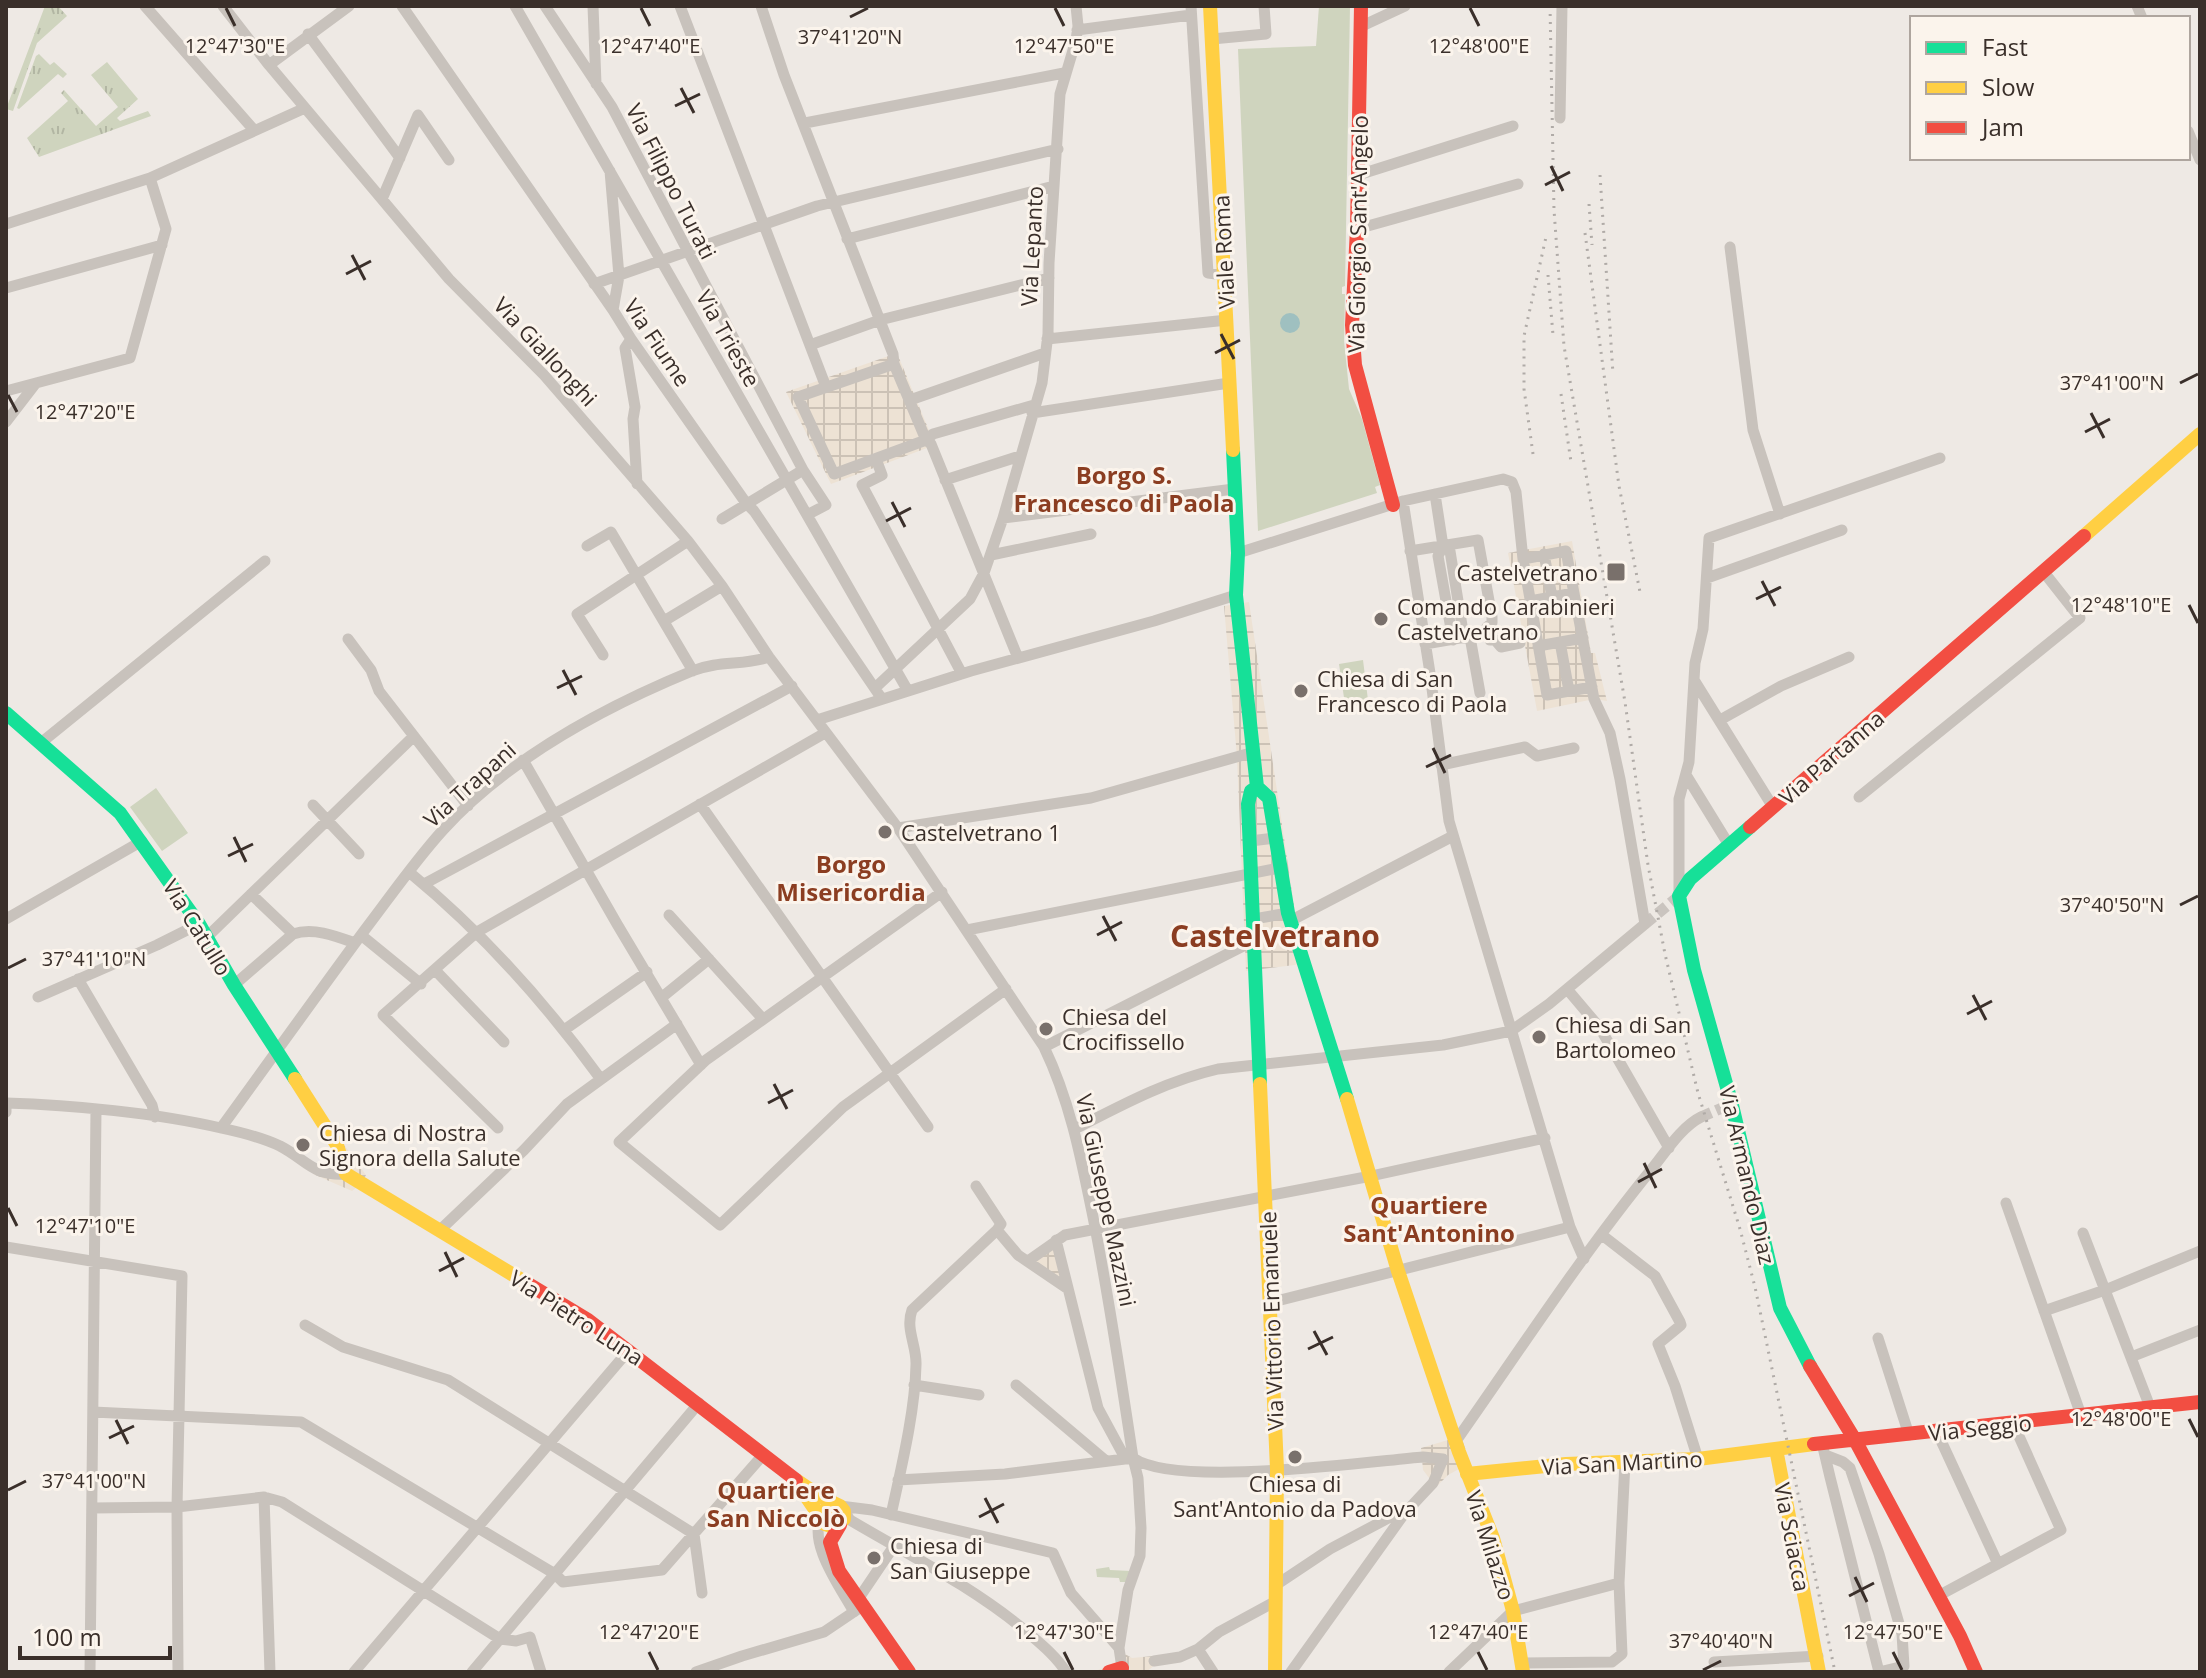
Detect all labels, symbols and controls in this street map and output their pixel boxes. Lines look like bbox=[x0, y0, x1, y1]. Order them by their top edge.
legend bbox=[1910, 16, 2190, 160]
text: 37°41'20"N bbox=[798, 23, 902, 50]
text: Fast bbox=[1982, 30, 2028, 63]
text: 12°47'30"E bbox=[185, 32, 285, 59]
text: 12°47'40"E bbox=[600, 32, 700, 59]
text: 12°47'50"E bbox=[1014, 32, 1114, 59]
text: 12°48'00"E bbox=[1429, 32, 1529, 59]
text: Slow bbox=[1982, 70, 2035, 103]
street label: Via Filippo Turati bbox=[620, 98, 724, 264]
text: Jam bbox=[1980, 110, 2024, 143]
street label: Via Giorgio Sant'Angelo bbox=[1340, 115, 1374, 353]
street label: Via Lepanto bbox=[1013, 185, 1049, 307]
street label: Viale Roma bbox=[1205, 194, 1241, 310]
street label: Via Trieste bbox=[690, 284, 768, 392]
street label: Via Giallonghi bbox=[488, 290, 604, 412]
street label: Via Fiume bbox=[618, 292, 698, 392]
text: 37°41'00"N bbox=[2060, 369, 2164, 396]
text: 12°47'20"E bbox=[35, 398, 135, 425]
district label: Borgo S. Francesco di Paola bbox=[1013, 458, 1235, 519]
place label: Castelvetrano bbox=[1457, 557, 1598, 587]
marker: Castelvetrano bbox=[1605, 561, 1627, 583]
place label: Comando Carabinieri Castelvetrano bbox=[1397, 591, 1615, 646]
text: 12°48'10"E bbox=[2071, 591, 2171, 618]
marker: Comando Carabinieri Castelvetrano bbox=[1372, 610, 1390, 628]
place label: Chiesa di San Francesco di Paola bbox=[1317, 663, 1507, 718]
marker: Chiesa di San Francesco di Paola bbox=[1292, 682, 1310, 700]
street label: Via Partanna bbox=[1772, 703, 1890, 811]
street label: Via Trapani bbox=[416, 734, 522, 834]
place label: Castelvetrano 1 bbox=[901, 817, 1061, 847]
marker: Castelvetrano 1 bbox=[876, 823, 894, 841]
district label: Borgo Misericordia bbox=[776, 847, 926, 908]
street label: Via Catullo bbox=[157, 873, 239, 981]
text: 37°40'50"N bbox=[2060, 891, 2164, 918]
district label: Castelvetrano bbox=[1170, 915, 1380, 956]
text: 37°41'10"N bbox=[42, 945, 146, 972]
place label: Chiesa del Crocifissello bbox=[1062, 1001, 1185, 1056]
place label: Chiesa di San Bartolomeo bbox=[1555, 1009, 1691, 1064]
marker: Chiesa del Crocifissello bbox=[1037, 1020, 1055, 1038]
marker: Chiesa di San Bartolomeo bbox=[1530, 1028, 1548, 1046]
street label: Via Armando Diaz bbox=[1713, 1083, 1783, 1267]
street label: Via Giuseppe Mazzini bbox=[1070, 1091, 1144, 1309]
place label: Chiesa di Nostra Signora della Salute bbox=[319, 1117, 521, 1172]
marker: Chiesa di Nostra Signora della Salute bbox=[294, 1136, 312, 1154]
district label: Quartiere Sant'Antonino bbox=[1343, 1188, 1515, 1249]
street label: Via Vittorio Emanuele bbox=[1252, 1211, 1290, 1431]
text: 12°47'10"E bbox=[35, 1212, 135, 1239]
street label: Via Pietro Luna bbox=[504, 1262, 650, 1372]
text: 12°48'00"E bbox=[2071, 1405, 2171, 1432]
street label: Via Seggio bbox=[1927, 1407, 2033, 1447]
street label: Via San Martino bbox=[1541, 1443, 1703, 1481]
marker: Chiesa di Sant'Antonio da Padova bbox=[1286, 1448, 1304, 1466]
text: 37°41'00"N bbox=[42, 1467, 146, 1494]
place label: Chiesa di Sant'Antonio da Padova bbox=[1173, 1468, 1417, 1523]
district label: Quartiere San Niccolò bbox=[707, 1473, 845, 1534]
street label: Via Sciacca bbox=[1768, 1480, 1818, 1594]
street label: Via Milazzo bbox=[1459, 1486, 1523, 1604]
place label: Chiesa di San Giuseppe bbox=[890, 1530, 1031, 1585]
marker: Chiesa di San Giuseppe bbox=[865, 1549, 883, 1567]
scale bar bbox=[20, 1610, 170, 1660]
text: 12°47'20"E bbox=[599, 1618, 699, 1645]
text: 12°47'30"E bbox=[1014, 1618, 1114, 1645]
text: 12°47'40"E bbox=[1428, 1618, 1528, 1645]
text: 12°47'50"E bbox=[1843, 1618, 1943, 1645]
text: 100 m bbox=[32, 1620, 102, 1653]
text: 37°40'40"N bbox=[1669, 1627, 1773, 1654]

